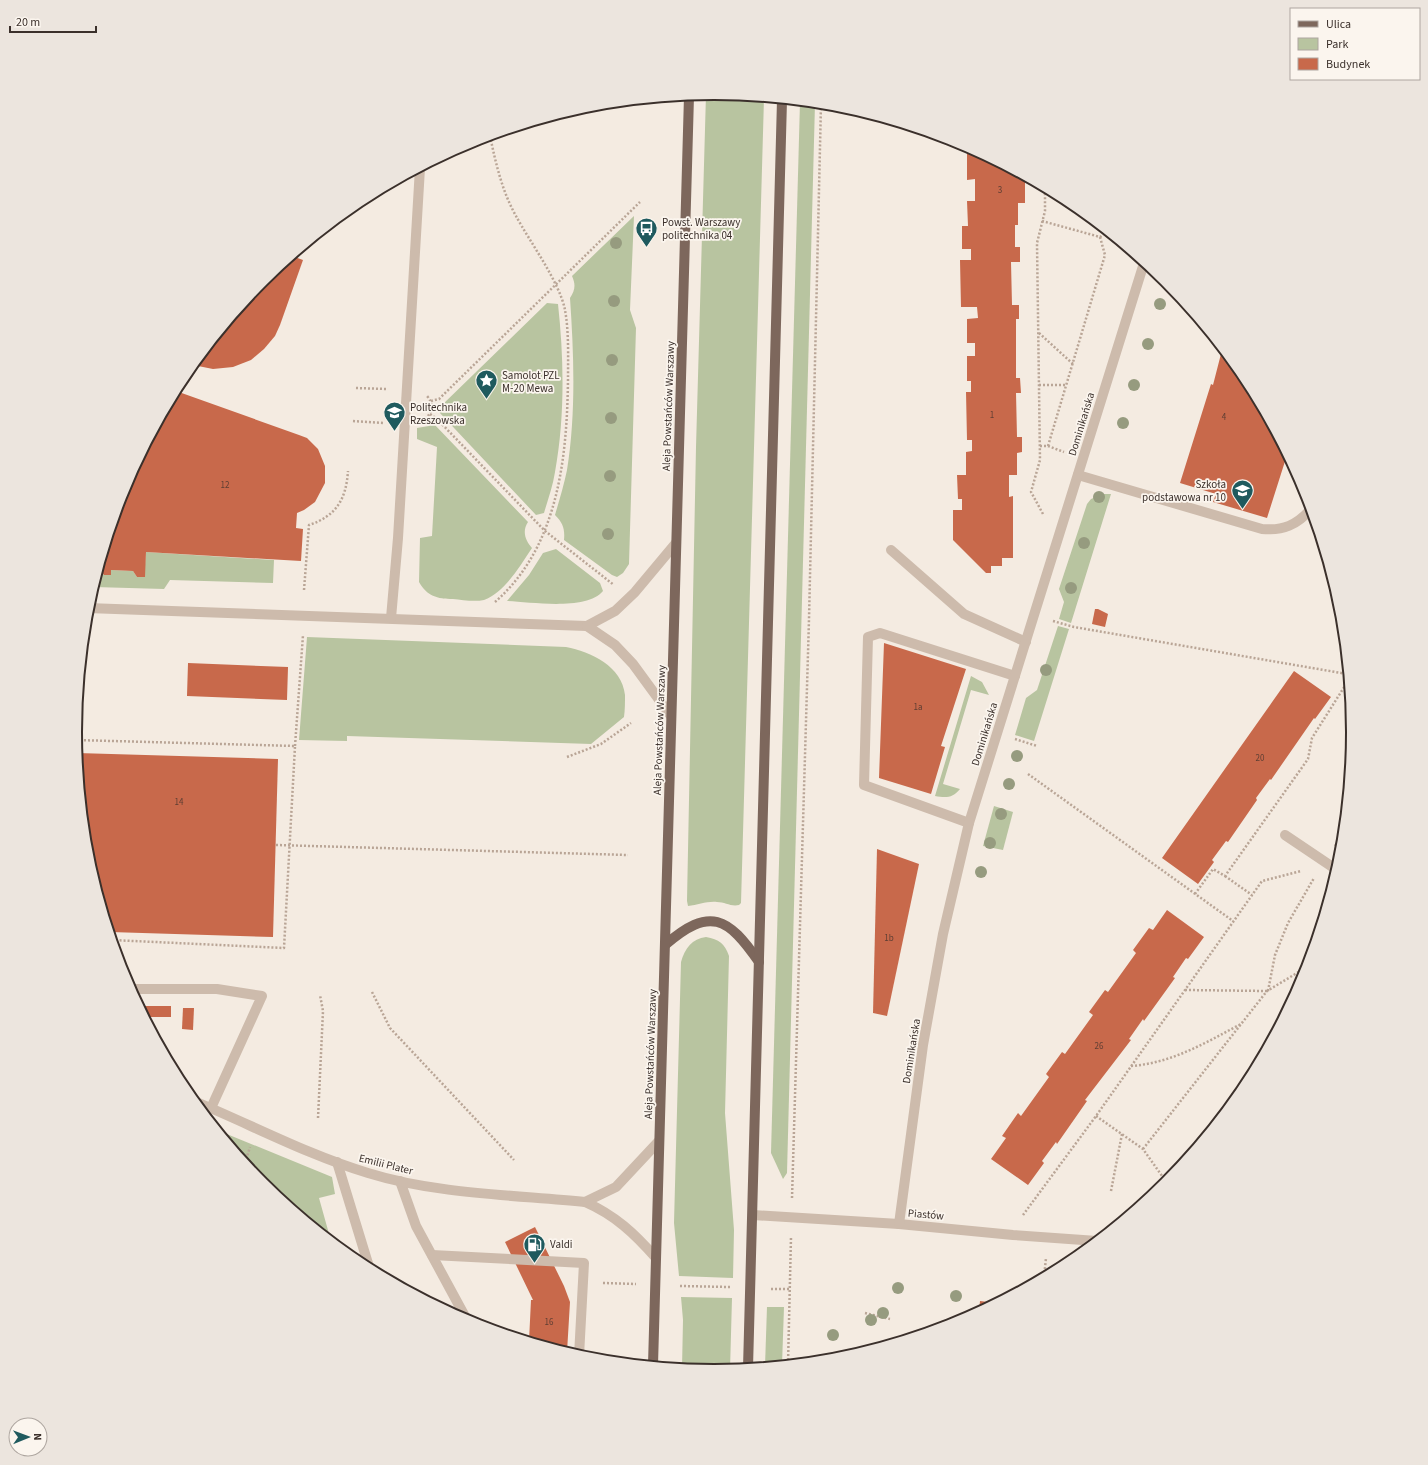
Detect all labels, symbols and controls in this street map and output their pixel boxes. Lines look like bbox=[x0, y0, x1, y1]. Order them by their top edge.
scale bar bbox=[10, 8, 96, 34]
legend bbox=[1290, 8, 1420, 80]
text: 20 m bbox=[16, 14, 40, 31]
text: Ulica bbox=[1326, 16, 1351, 33]
text: Park bbox=[1326, 36, 1348, 53]
text: Budynek bbox=[1326, 56, 1370, 73]
house number: 3 bbox=[998, 184, 1003, 197]
bus stop icon: Powst. Warszawy politechnika 04 bbox=[634, 215, 660, 248]
place label: Powst. Warszawy politechnika 04 bbox=[662, 215, 740, 243]
street label: Aleja Powstańców Warszawy bbox=[659, 341, 678, 471]
place icon: Samolot PZL M-20 Mewa bbox=[474, 368, 500, 401]
place label: Samolot PZL M-20 Mewa bbox=[502, 368, 560, 396]
street label: Dominikańska bbox=[1065, 391, 1098, 458]
school or university icon: Politechnika Rzeszowska bbox=[381, 400, 407, 433]
place label: Politechnika Rzeszowska bbox=[410, 400, 467, 428]
house number: 1 bbox=[990, 409, 994, 422]
house number: 4 bbox=[1222, 411, 1227, 424]
place label: Szkoła podstawowa nr 10 bbox=[1142, 477, 1226, 505]
school or university icon: Szkoła podstawowa nr 10 bbox=[1229, 477, 1255, 510]
house number: 12 bbox=[221, 479, 230, 492]
street label: Aleja Powstańców Warszawy bbox=[650, 665, 669, 795]
house number: 1a bbox=[913, 701, 923, 714]
street label: Dominikańska bbox=[968, 701, 1001, 768]
house number: 20 bbox=[1256, 752, 1265, 765]
house number: 14 bbox=[175, 796, 184, 809]
house number: 1b bbox=[884, 932, 894, 945]
street label: Aleja Powstańców Warszawy bbox=[641, 989, 660, 1119]
street label: Dominikańska bbox=[899, 1017, 924, 1085]
house number: 26 bbox=[1095, 1040, 1104, 1053]
street label: Emilii Plater bbox=[357, 1151, 415, 1178]
street label: Piastów bbox=[907, 1205, 945, 1224]
fuel station icon: Valdi bbox=[521, 1231, 547, 1264]
place label: Valdi bbox=[550, 1237, 573, 1252]
house number: 16 bbox=[545, 1316, 554, 1329]
north arrow bbox=[8, 1417, 48, 1457]
text: N bbox=[30, 1433, 45, 1441]

